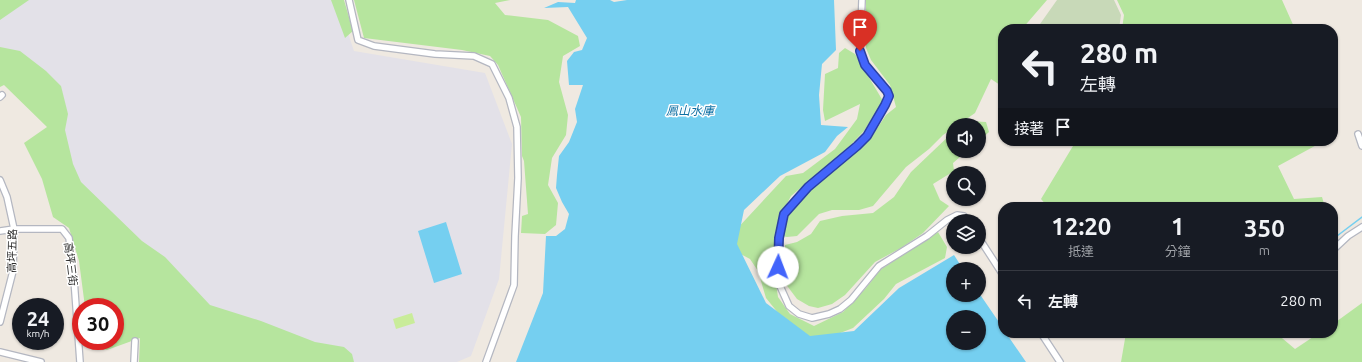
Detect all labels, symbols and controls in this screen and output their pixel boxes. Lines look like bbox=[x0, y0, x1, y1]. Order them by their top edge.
pin bbox=[843, 10, 877, 51]
icon: arrive bbox=[849, 16, 871, 38]
text: 280 m bbox=[1080, 37, 1158, 68]
icon: left bbox=[1014, 40, 1066, 92]
text: 左轉 bbox=[1080, 74, 1116, 94]
water label: 鳳山水庫 bbox=[666, 104, 716, 117]
icon: arrive bbox=[1052, 116, 1074, 138]
map controls bbox=[946, 118, 986, 350]
button: sound bbox=[946, 118, 986, 158]
text: 接著 bbox=[1014, 120, 1044, 137]
button: search bbox=[946, 166, 986, 206]
text: 12:20 bbox=[1051, 213, 1111, 240]
text: 1 bbox=[1171, 213, 1185, 240]
button: layers bbox=[946, 214, 986, 254]
text: 350 bbox=[1244, 215, 1285, 242]
street label: 高坪五路 bbox=[6, 229, 18, 273]
street label: 高坪三街 bbox=[62, 241, 80, 287]
text: m bbox=[1259, 243, 1270, 257]
text: 抵達 bbox=[1068, 244, 1094, 258]
text: 分鐘 bbox=[1165, 244, 1191, 258]
position arrow bbox=[757, 246, 799, 288]
button: + bbox=[946, 262, 986, 302]
icon: left bbox=[1014, 290, 1036, 312]
text: 280 m bbox=[1280, 292, 1322, 309]
text: 左轉 bbox=[1048, 293, 1078, 310]
speed limit sign: 30 bbox=[72, 298, 124, 350]
text: 24 bbox=[27, 307, 49, 330]
button: − bbox=[946, 310, 986, 350]
text: km/h bbox=[26, 328, 50, 339]

